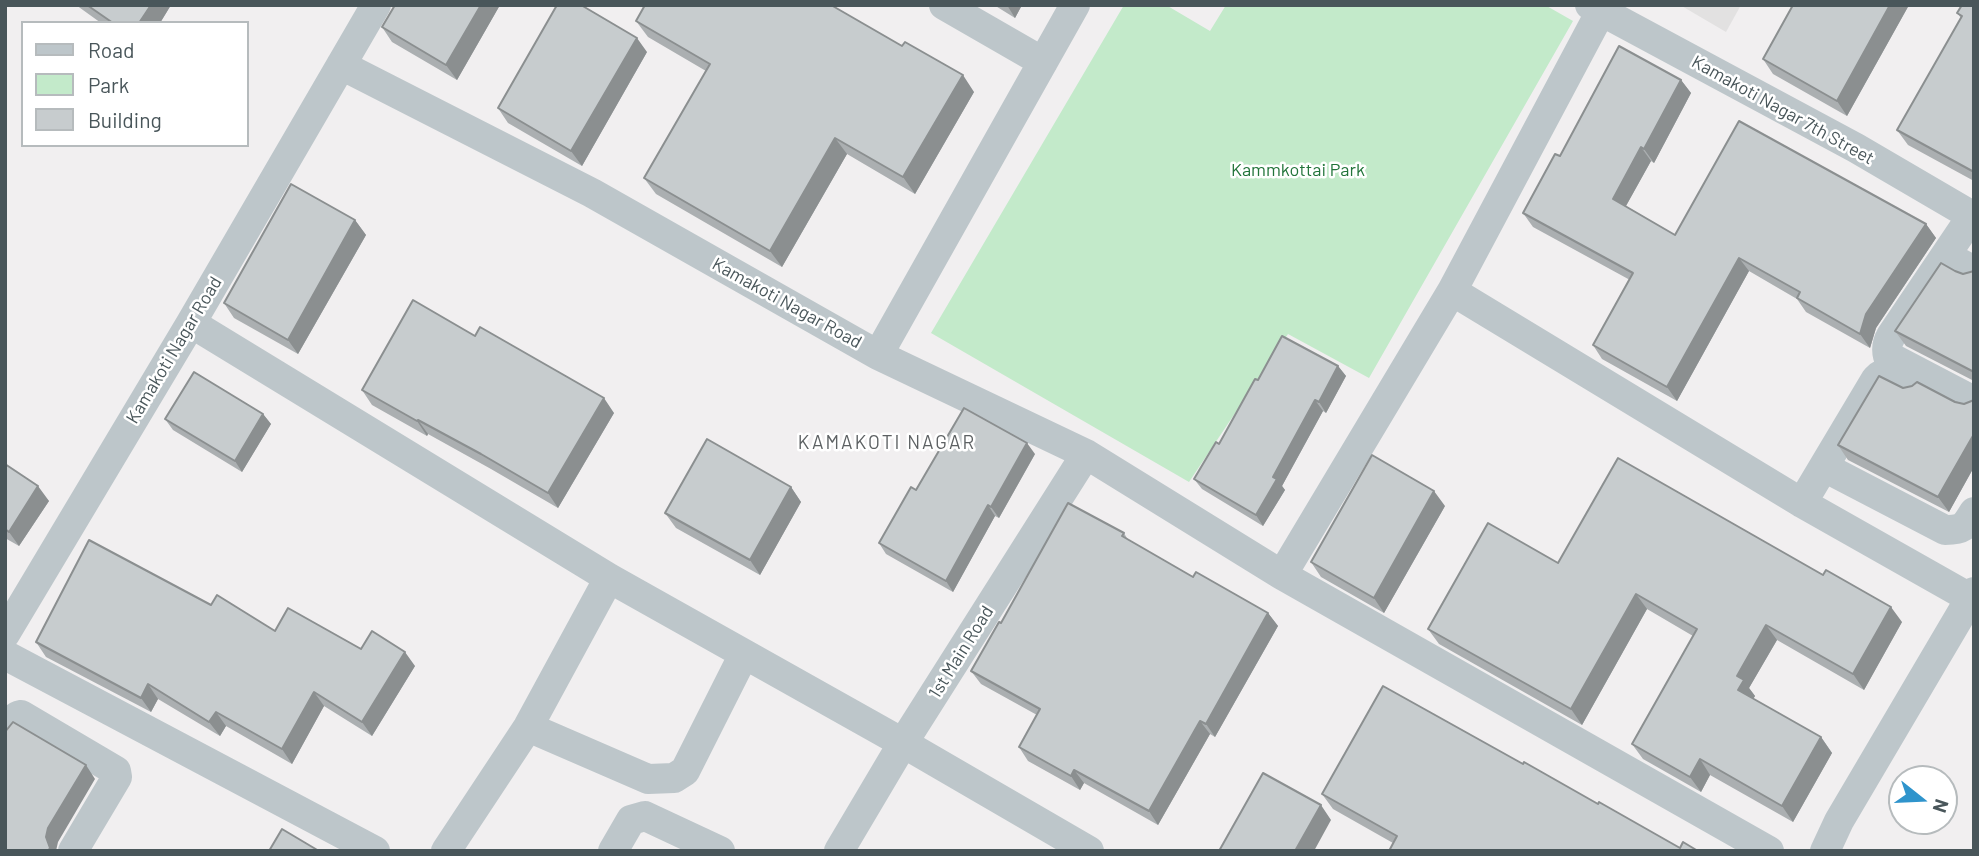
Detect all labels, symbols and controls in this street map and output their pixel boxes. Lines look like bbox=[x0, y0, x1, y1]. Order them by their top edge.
legend bbox=[21, 21, 248, 147]
text: Road bbox=[88, 37, 134, 62]
street label: Kamakoti Nagar 7th Street bbox=[1688, 51, 1878, 169]
text: Park bbox=[88, 72, 129, 97]
text: Building bbox=[88, 107, 162, 132]
park label: Kammkottai Park bbox=[1231, 159, 1365, 181]
street label: Kamakoti Nagar Road bbox=[708, 253, 866, 353]
street label: Kamakoti Nagar Road bbox=[122, 273, 226, 427]
district label: KAMAKOTI NAGAR bbox=[800, 432, 974, 454]
street label: 1st Main Road bbox=[924, 602, 998, 702]
north arrow bbox=[1888, 765, 1958, 835]
text: N bbox=[1929, 796, 1954, 816]

